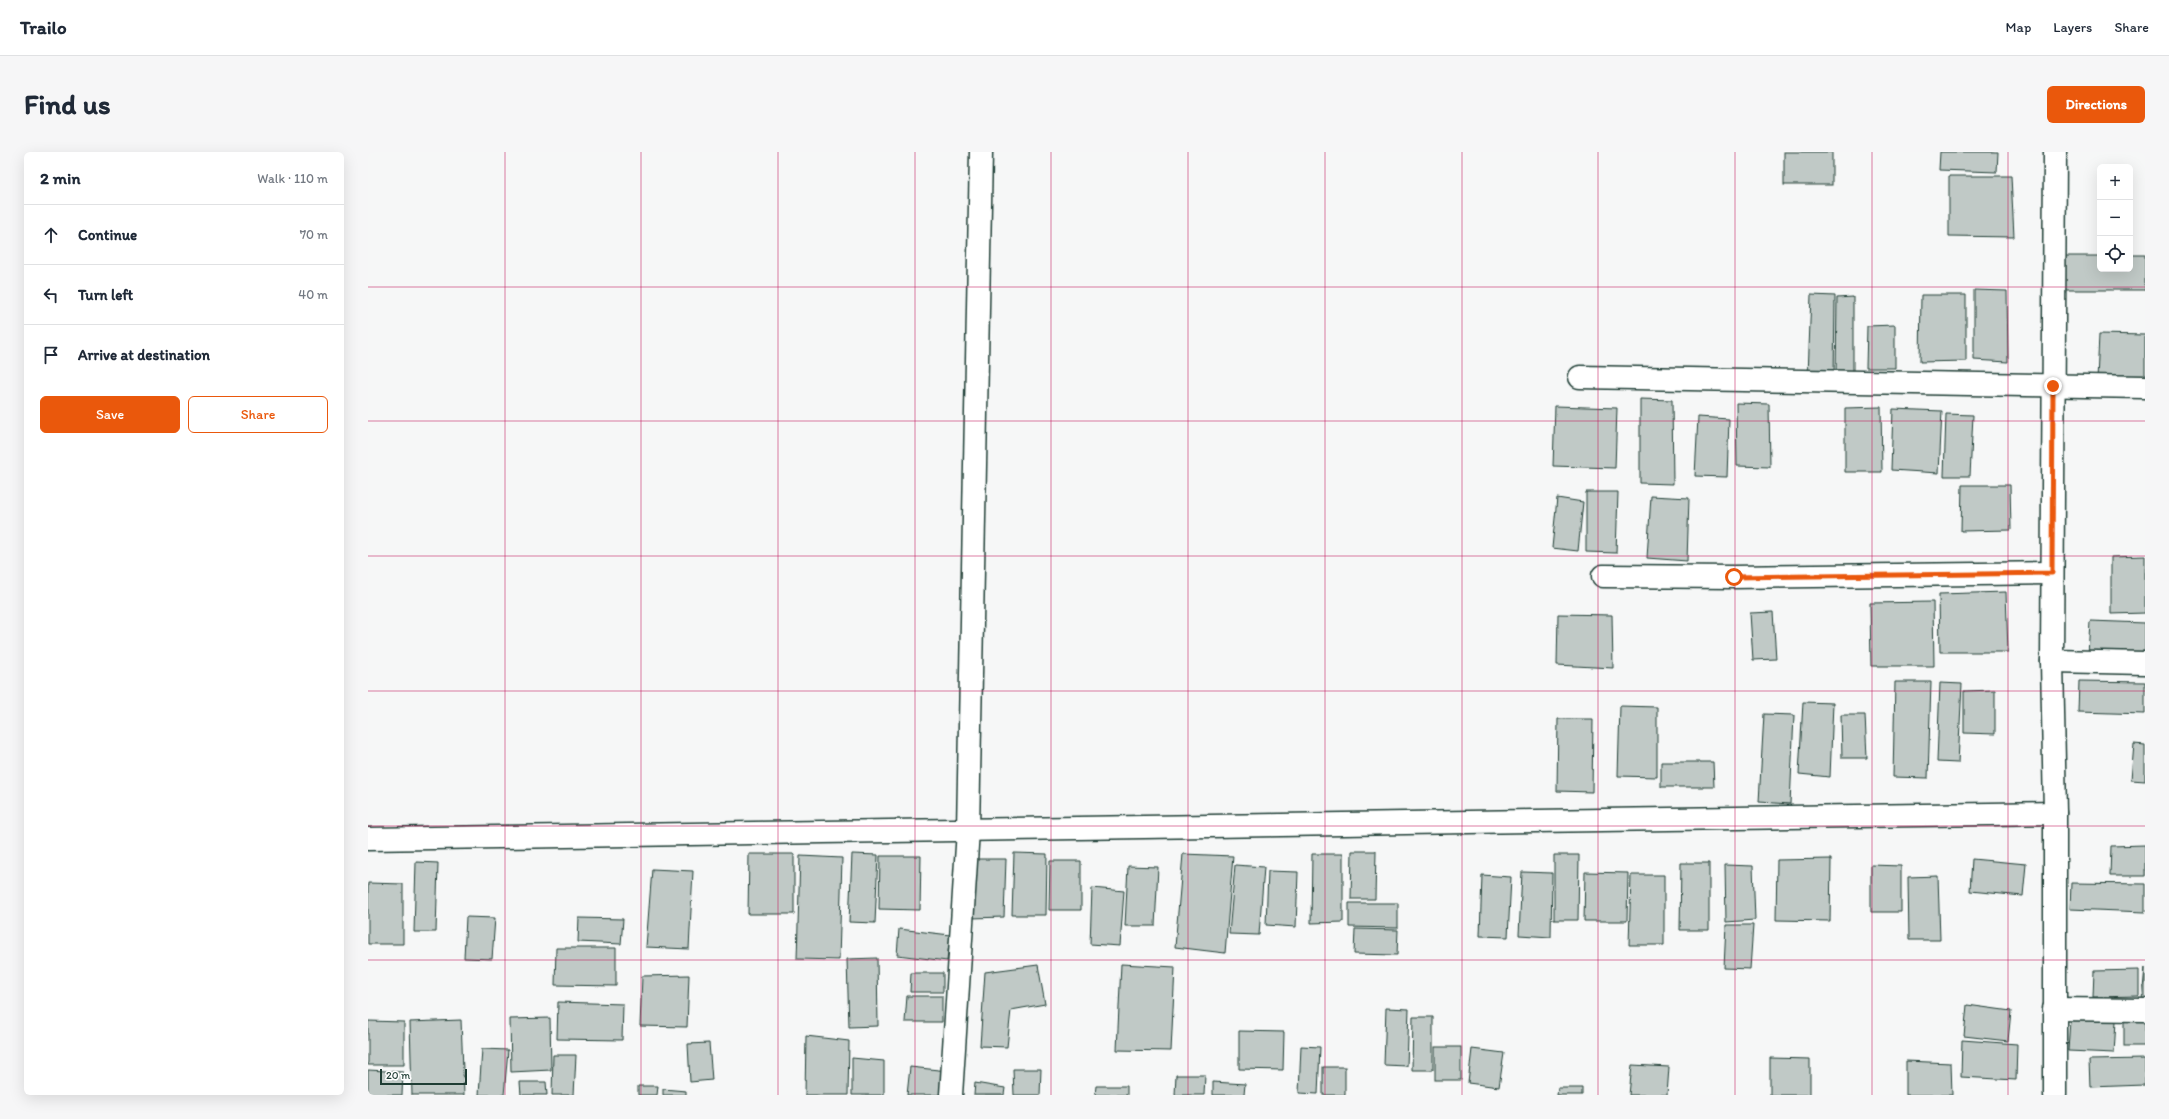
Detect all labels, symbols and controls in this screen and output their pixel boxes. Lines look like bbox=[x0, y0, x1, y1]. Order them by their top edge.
text: Trailo bbox=[20, 16, 67, 39]
text: Map bbox=[2006, 19, 2031, 36]
text: Layers bbox=[2053, 19, 2092, 36]
text: Share bbox=[2114, 19, 2149, 36]
button: Directions bbox=[2047, 86, 2145, 123]
text: Find us bbox=[24, 87, 111, 121]
map controls bbox=[2097, 164, 2133, 272]
button: + bbox=[2097, 164, 2133, 200]
text: 2 min bbox=[40, 168, 80, 188]
text: Walk · 110 m bbox=[257, 171, 328, 186]
button: − bbox=[2097, 200, 2133, 236]
icon: ahead bbox=[40, 224, 62, 246]
text: Continue bbox=[78, 226, 137, 244]
text: 70 m bbox=[300, 227, 328, 242]
button: locate bbox=[2097, 236, 2133, 272]
icon: left bbox=[40, 284, 62, 306]
text: Turn left bbox=[78, 286, 133, 304]
text: 40 m bbox=[298, 287, 328, 302]
icon: arrive bbox=[40, 344, 62, 366]
text: Arrive at destination bbox=[78, 346, 210, 364]
route end bbox=[2044, 377, 2062, 395]
button: Save bbox=[40, 396, 180, 433]
button: Share bbox=[188, 396, 328, 433]
route start bbox=[1725, 568, 1743, 586]
scale bar bbox=[380, 1067, 467, 1086]
text: 20 m bbox=[386, 1069, 410, 1082]

